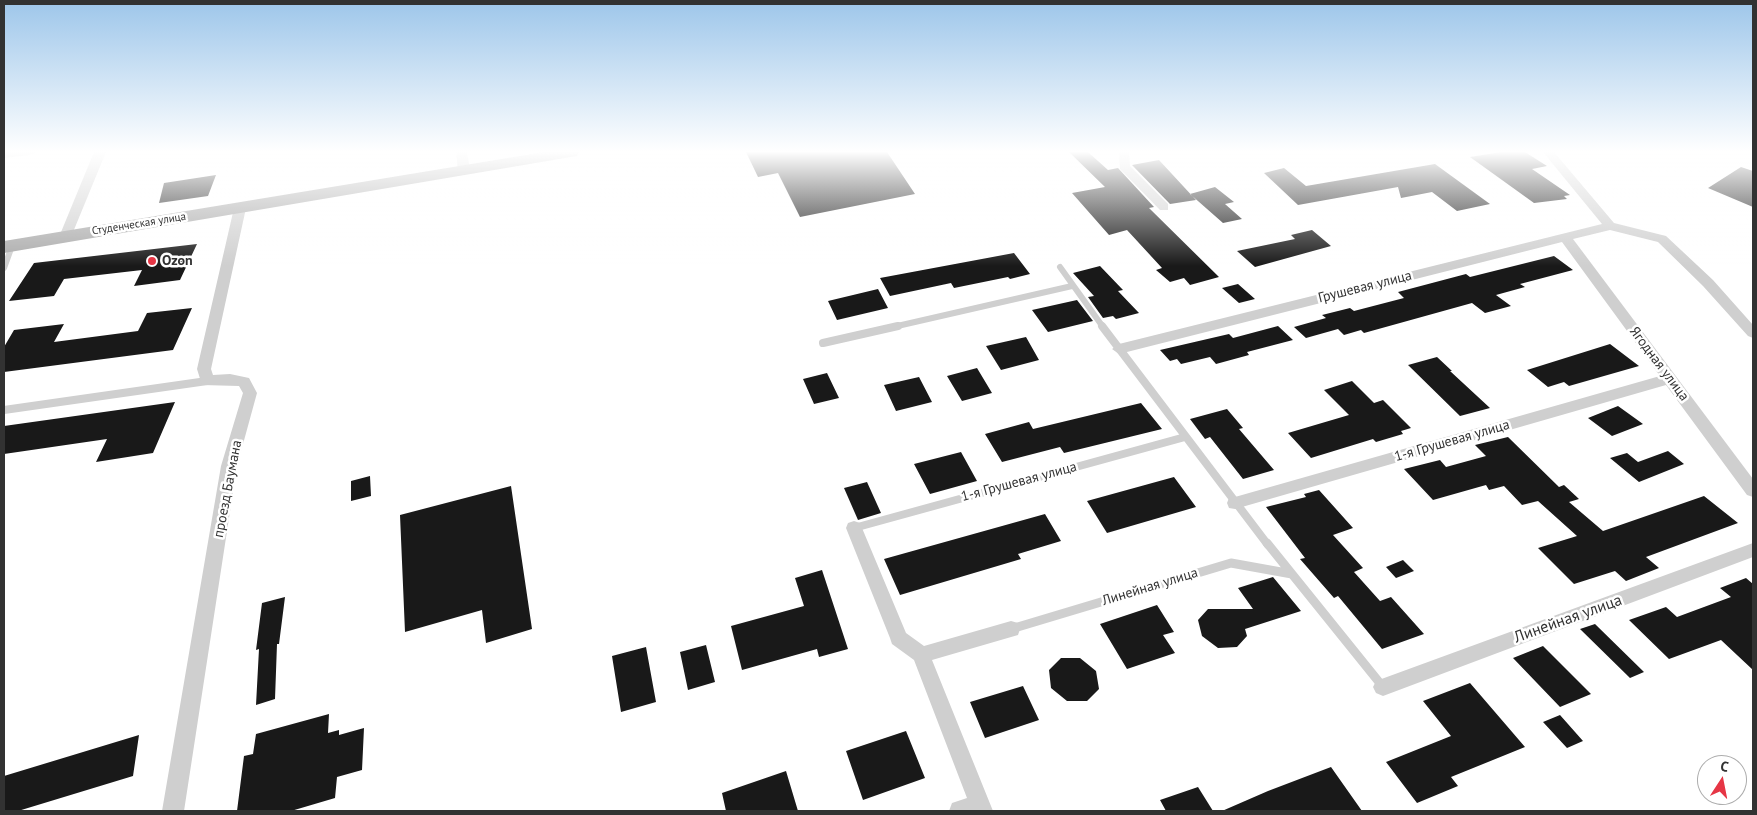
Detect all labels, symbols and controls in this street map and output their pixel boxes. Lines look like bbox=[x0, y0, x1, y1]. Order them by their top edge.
street label: Студенческая улица bbox=[91, 210, 187, 238]
place label: Ozon bbox=[162, 253, 193, 269]
marker: Ozon bbox=[146, 255, 158, 267]
street label: Грушевая улица bbox=[1316, 267, 1414, 307]
street label: Ягодная улица bbox=[1626, 324, 1692, 404]
street label: 1-я Грушевая улица bbox=[1392, 417, 1512, 465]
street label: проезд Баумана bbox=[210, 439, 246, 539]
street label: 1-я Грушевая улица bbox=[959, 458, 1079, 506]
street label: Линейная улица bbox=[1100, 564, 1200, 610]
street label: Линейная улица bbox=[1511, 591, 1625, 647]
north arrow bbox=[1697, 755, 1747, 805]
text: С bbox=[1719, 757, 1730, 776]

